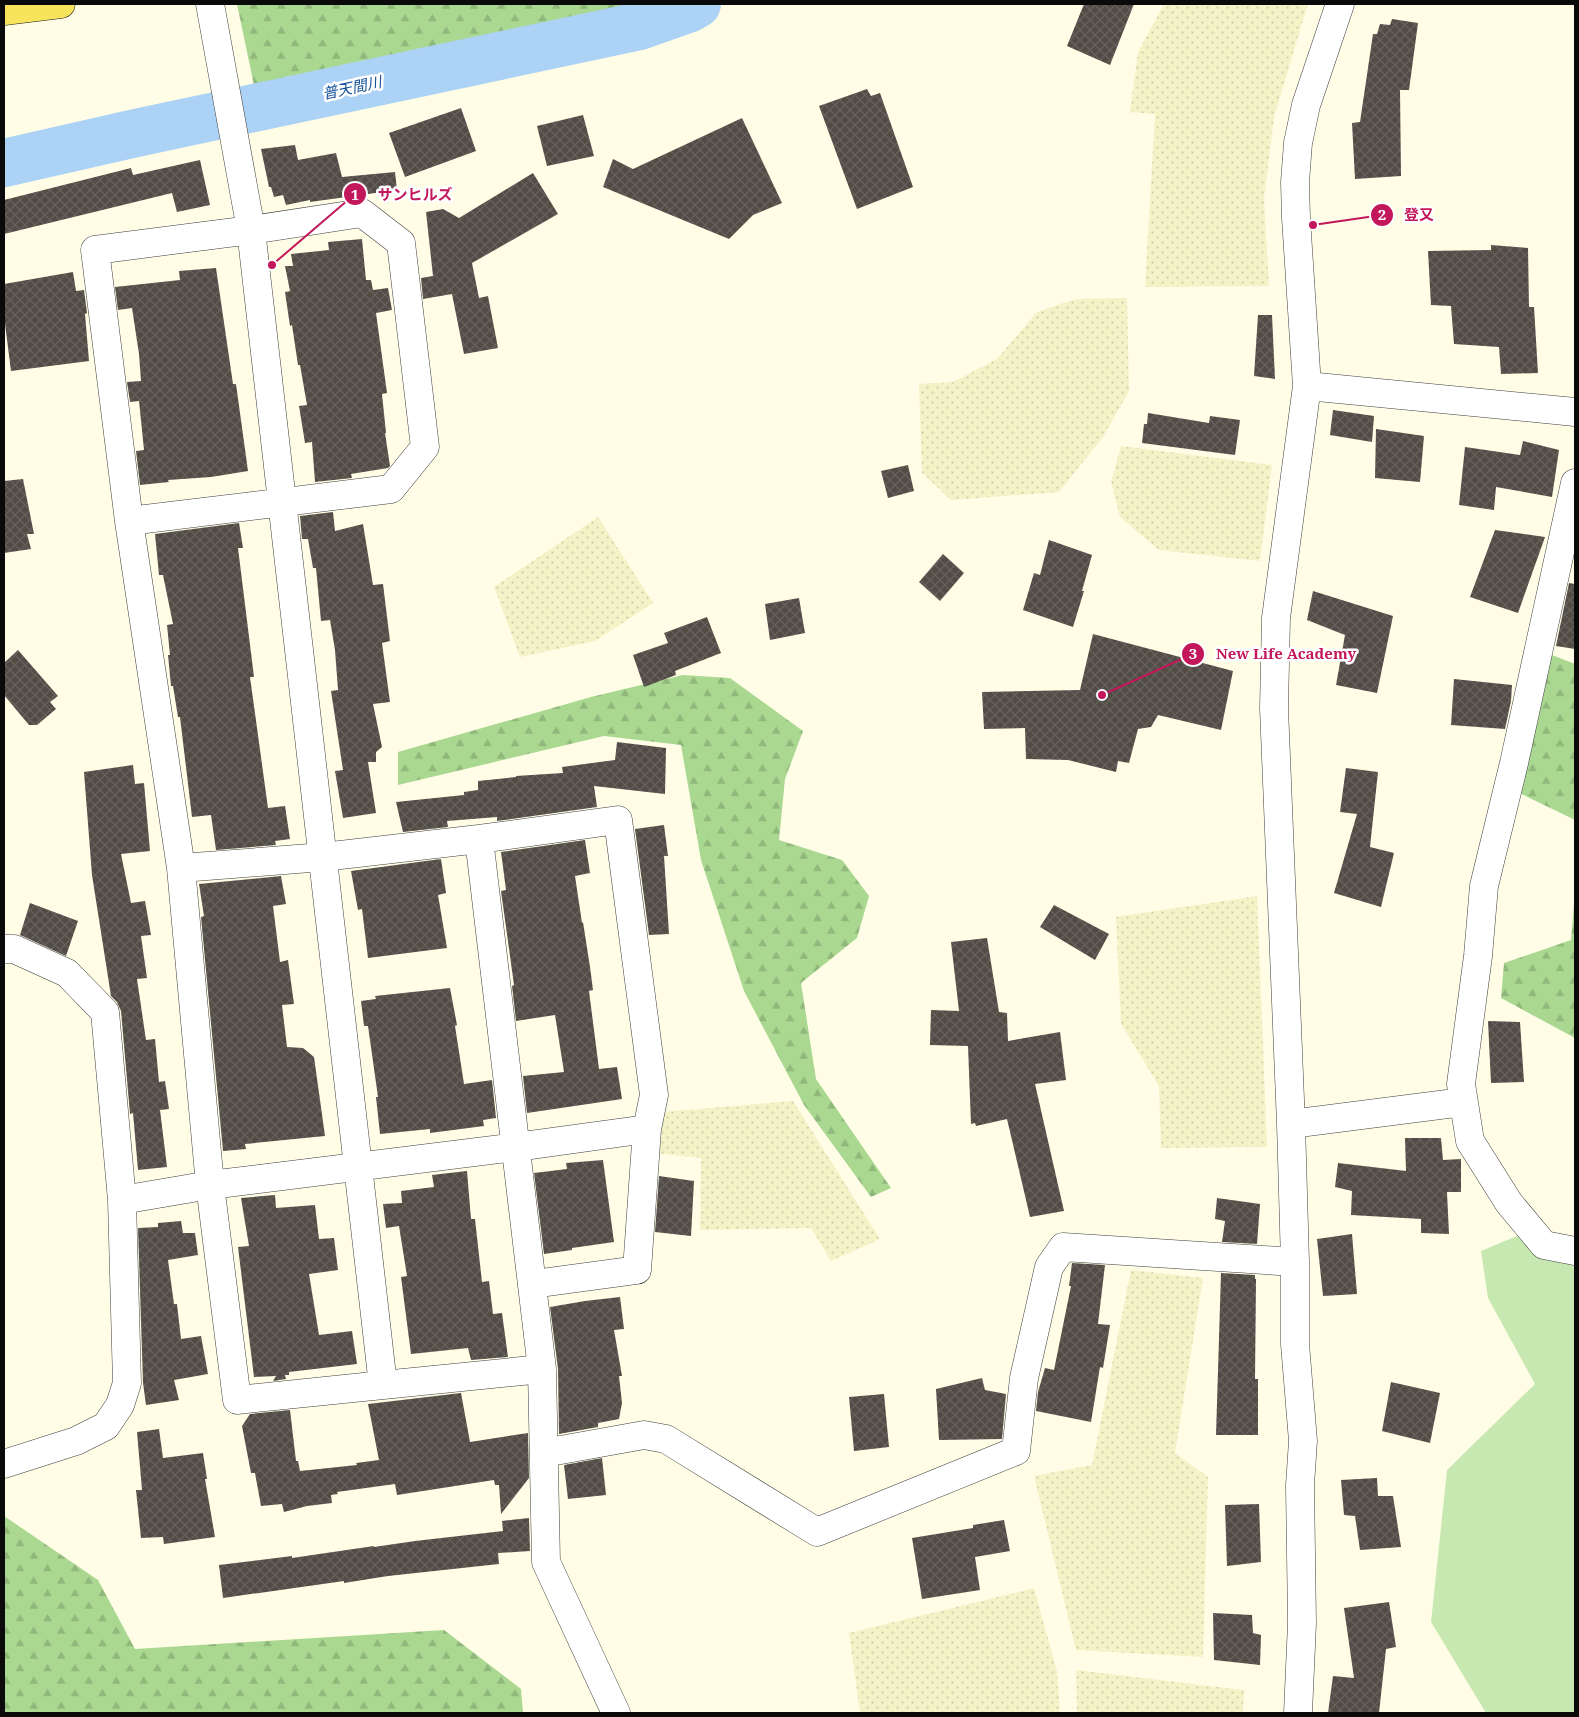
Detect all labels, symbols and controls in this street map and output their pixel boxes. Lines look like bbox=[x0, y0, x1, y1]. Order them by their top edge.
water label: 普天間川 bbox=[320, 71, 385, 103]
callout: サンヒルズ bbox=[342, 179, 462, 209]
text: 1 bbox=[351, 184, 359, 204]
text: サンヒルズ bbox=[377, 184, 453, 204]
callout: 登又 bbox=[1369, 200, 1444, 230]
text: 2 bbox=[1378, 204, 1386, 224]
text: 登又 bbox=[1404, 204, 1434, 224]
callout: New Life Academy bbox=[1181, 639, 1366, 669]
text: 3 bbox=[1189, 643, 1197, 663]
text: New Life Academy bbox=[1216, 643, 1356, 663]

